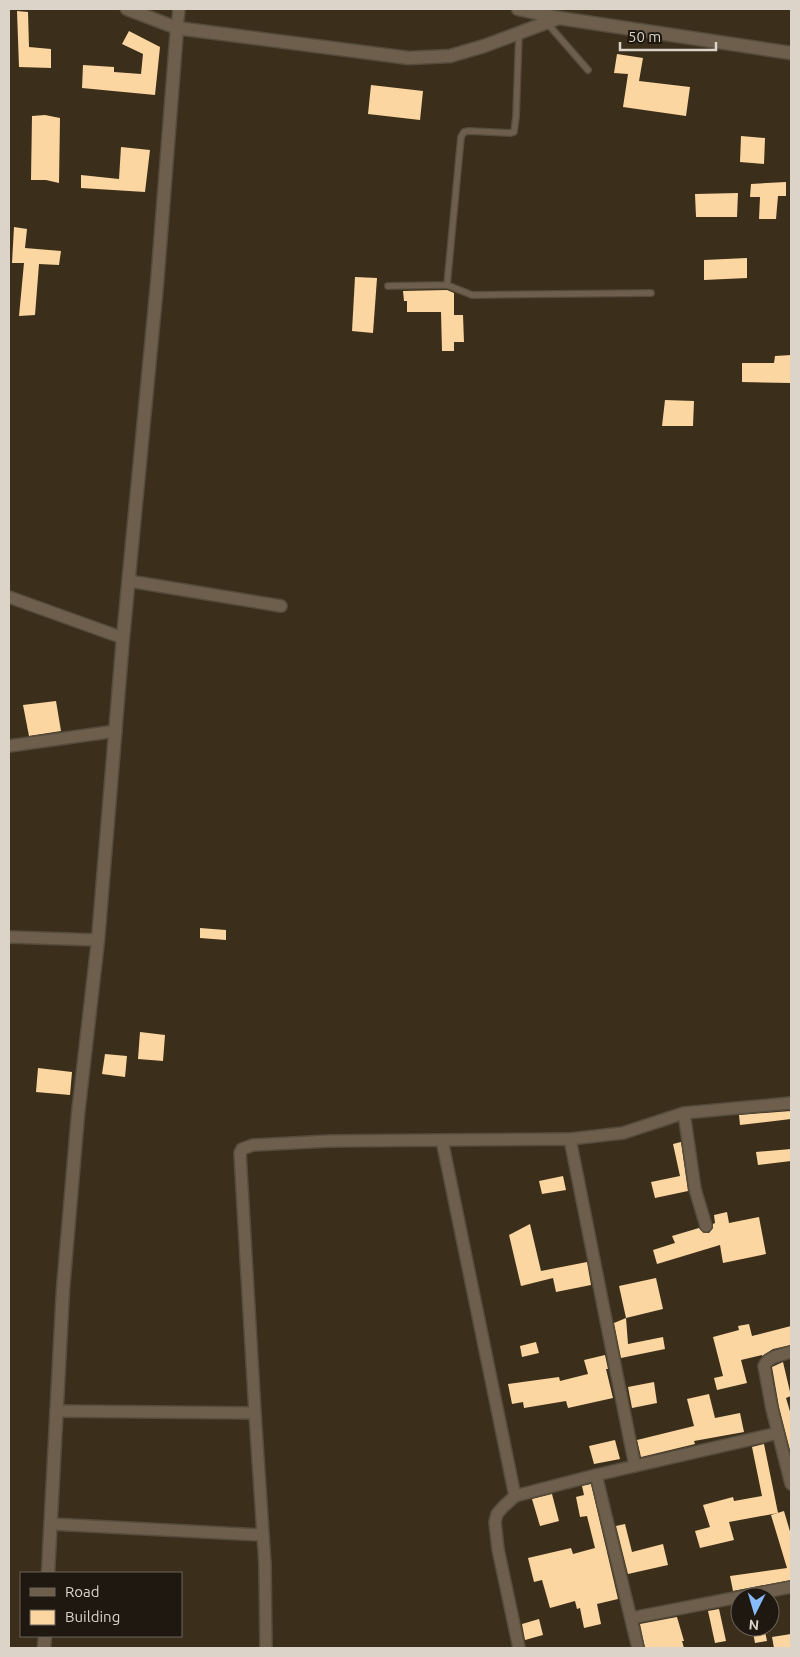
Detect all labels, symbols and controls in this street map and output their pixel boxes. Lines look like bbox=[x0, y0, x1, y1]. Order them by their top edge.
scale bar bbox=[620, 20, 716, 52]
text: 50 m bbox=[628, 28, 661, 45]
legend bbox=[20, 1572, 182, 1637]
text: Road bbox=[65, 1583, 100, 1600]
north arrow bbox=[730, 1587, 780, 1637]
text: Building bbox=[65, 1608, 120, 1625]
text: N bbox=[748, 1617, 760, 1633]

